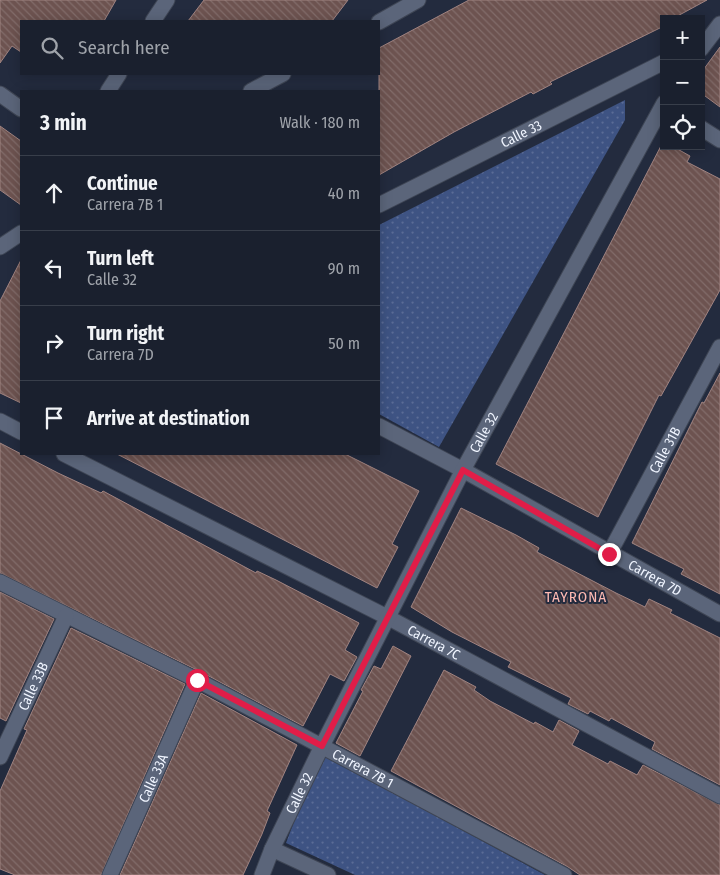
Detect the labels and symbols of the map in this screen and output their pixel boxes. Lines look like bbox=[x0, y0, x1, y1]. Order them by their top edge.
street label: Calle 33 bbox=[498, 116, 545, 151]
street label: Calle 32 bbox=[466, 409, 501, 456]
street label: Calle 31B bbox=[645, 423, 684, 476]
route end bbox=[598, 543, 621, 566]
street label: Carrera 7D bbox=[625, 556, 685, 599]
district label: TAYRONA bbox=[545, 588, 607, 606]
street label: Carrera 7C bbox=[405, 621, 463, 663]
street label: Calle 33B bbox=[14, 659, 52, 713]
route start bbox=[186, 669, 209, 692]
street label: Carrera 7B 1 bbox=[329, 745, 397, 791]
street label: Calle 33A bbox=[135, 751, 172, 805]
street label: Calle 32 bbox=[282, 770, 316, 816]

